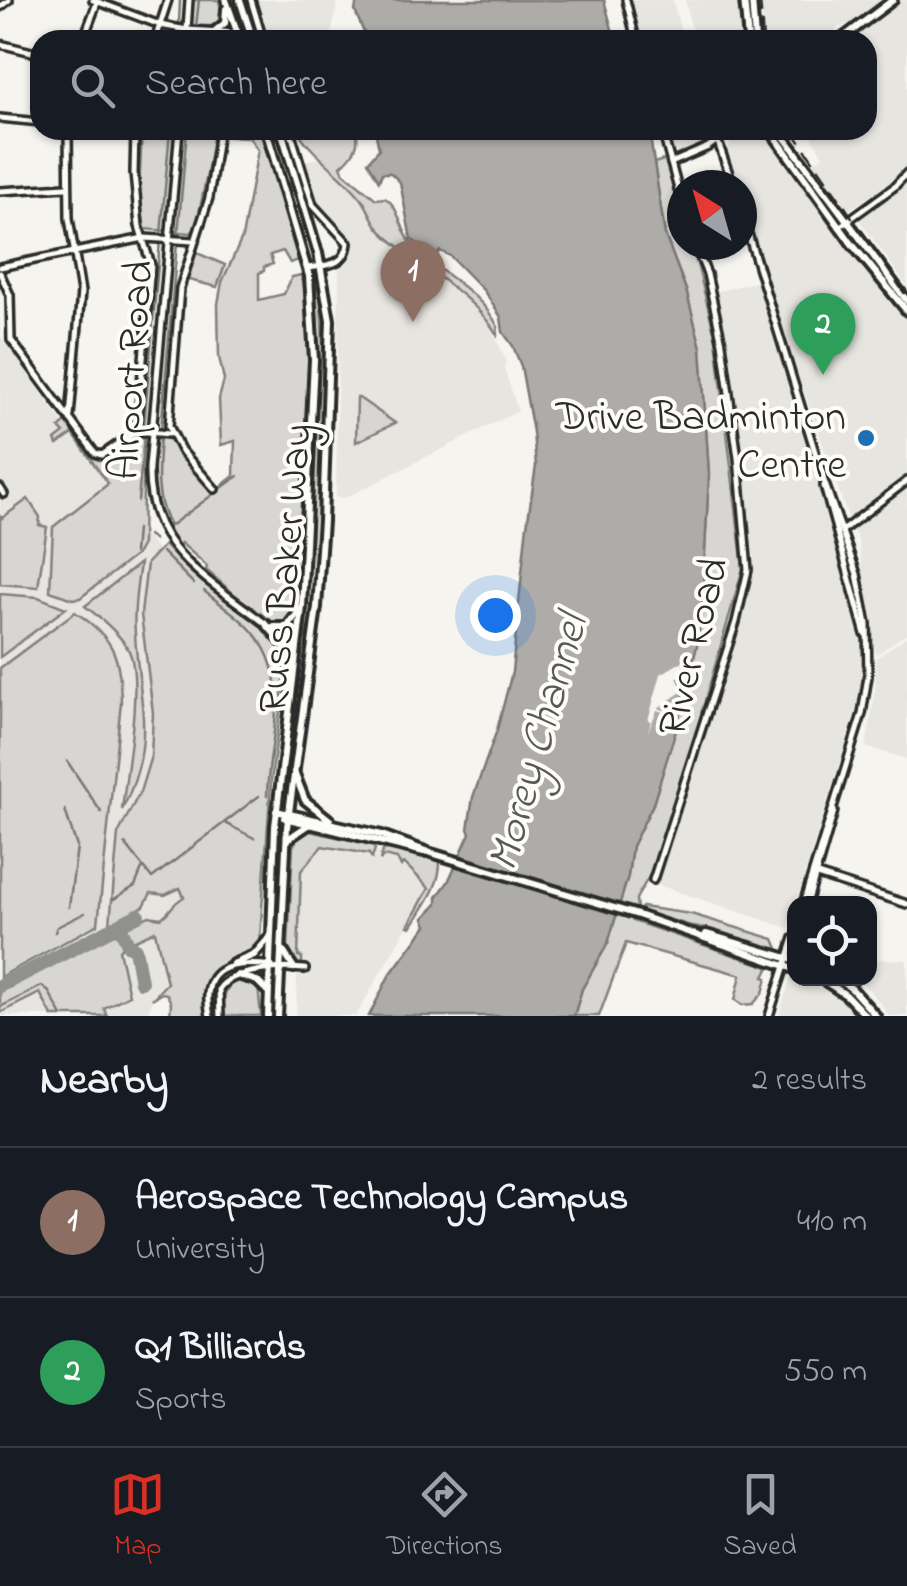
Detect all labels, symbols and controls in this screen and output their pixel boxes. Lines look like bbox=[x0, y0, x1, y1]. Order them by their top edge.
search box bbox=[30, 30, 877, 140]
text: Search here bbox=[145, 57, 327, 113]
icon: search bbox=[65, 58, 120, 113]
north arrow bbox=[667, 170, 757, 260]
pin: 1 bbox=[380, 240, 446, 322]
street label: Airport Road bbox=[95, 258, 172, 482]
pin: 2 bbox=[790, 292, 856, 375]
place label: Drive Badminton Centre bbox=[555, 388, 846, 497]
street label: Russ Baker Way bbox=[244, 421, 331, 716]
marker: Drive Badminton Centre bbox=[855, 427, 877, 449]
street label: River Road bbox=[644, 551, 747, 743]
your location bbox=[470, 590, 521, 641]
water label: Morey Channel bbox=[472, 602, 609, 879]
map controls bbox=[787, 896, 877, 986]
button: locate bbox=[787, 896, 877, 986]
text: Nearby bbox=[40, 1051, 168, 1112]
text: 2 results bbox=[752, 1058, 867, 1105]
text: Aerospace Technology Campus bbox=[135, 1171, 628, 1227]
text: 1 bbox=[67, 1199, 78, 1246]
text: 410 m bbox=[797, 1199, 867, 1246]
text: University bbox=[135, 1227, 265, 1274]
text: Q1 Billiards bbox=[135, 1321, 306, 1377]
text: 2 bbox=[65, 1349, 80, 1396]
text: 550 m bbox=[784, 1349, 867, 1396]
text: Sports bbox=[135, 1377, 227, 1424]
tab: Map bbox=[110, 1467, 165, 1568]
tab: Directions bbox=[386, 1467, 503, 1568]
tab: Saved bbox=[724, 1467, 797, 1568]

